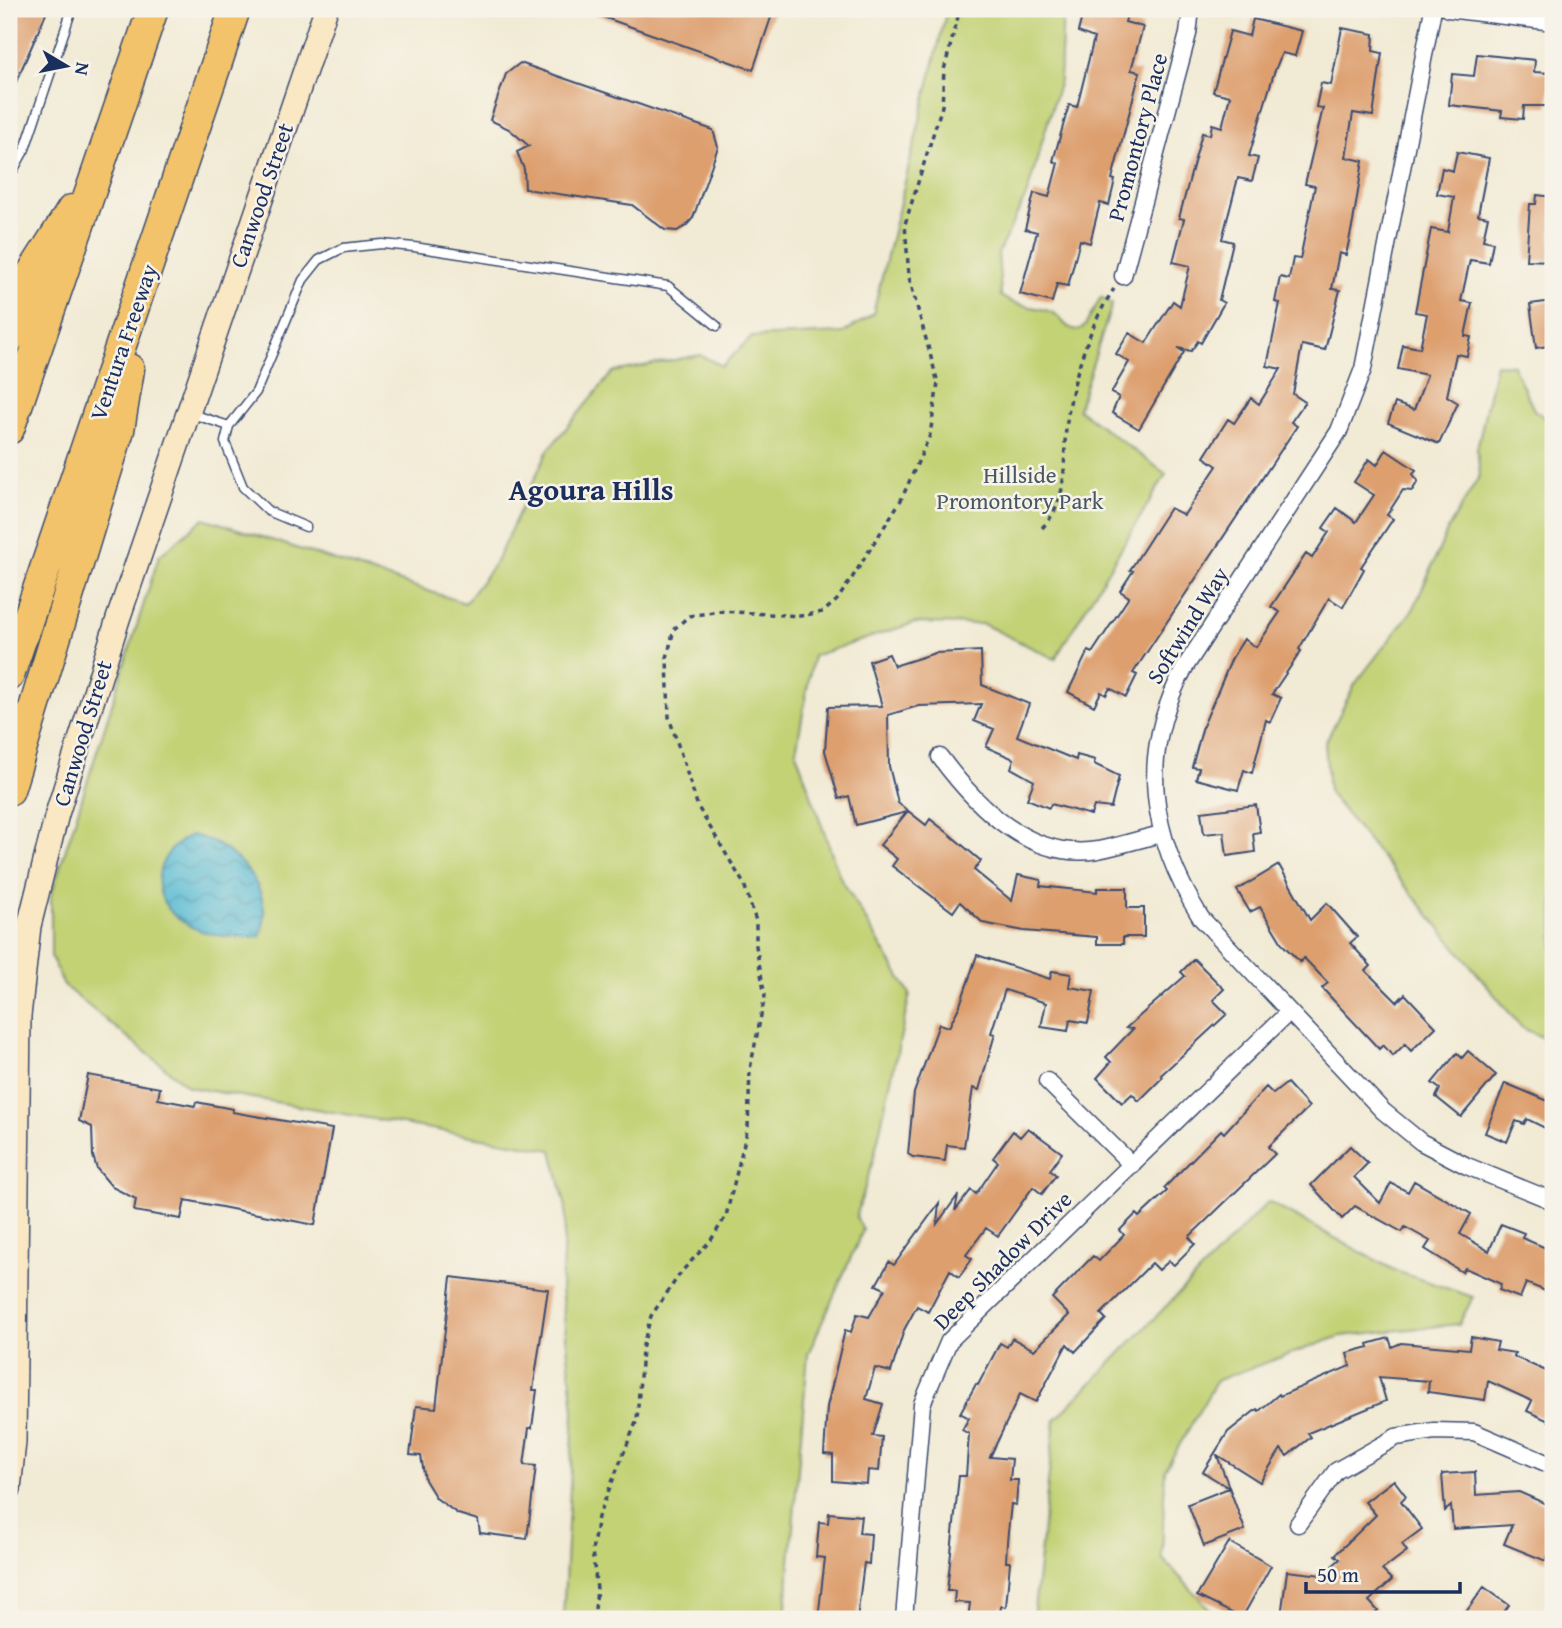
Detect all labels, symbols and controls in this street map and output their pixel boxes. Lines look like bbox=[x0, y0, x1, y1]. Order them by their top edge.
north arrow bbox=[32, 32, 102, 102]
street label: Promontory Place bbox=[1099, 49, 1175, 225]
text: N bbox=[68, 60, 98, 78]
street label: Canwood Street bbox=[221, 118, 301, 272]
street label: Ventura Freeway bbox=[81, 259, 165, 425]
park label: Hillside Promontory Park bbox=[937, 458, 1104, 517]
district label: Agoura Hills bbox=[508, 467, 674, 511]
street label: Softwind Way bbox=[1138, 560, 1236, 690]
street label: Canwood Street bbox=[44, 656, 120, 810]
street label: Deep Shadow Drive bbox=[925, 1183, 1079, 1337]
scale bar bbox=[1306, 1551, 1460, 1595]
text: 50 m bbox=[1317, 1559, 1359, 1590]

